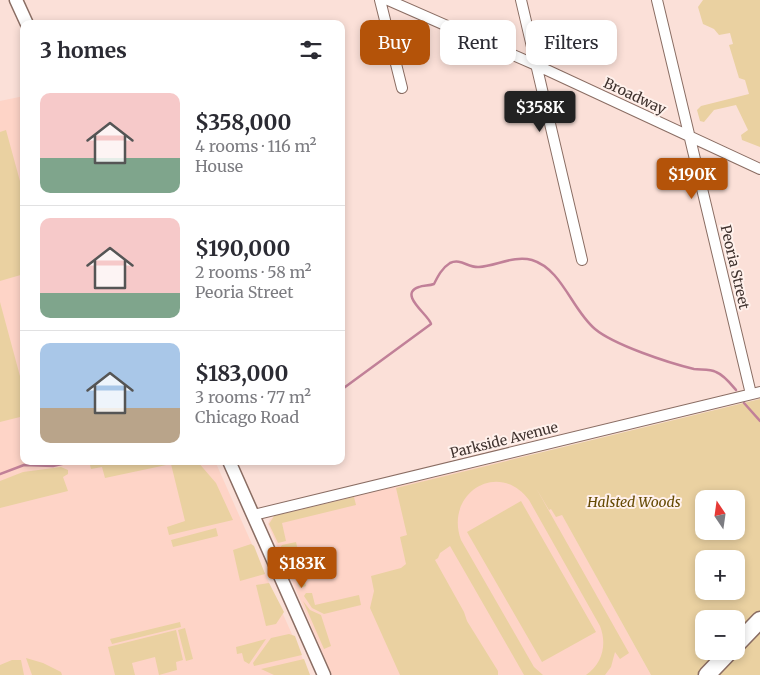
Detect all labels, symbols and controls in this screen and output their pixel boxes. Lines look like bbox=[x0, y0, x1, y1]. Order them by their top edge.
chip: Buy bbox=[360, 20, 430, 65]
chip: Rent bbox=[440, 20, 516, 65]
chip: Filters bbox=[526, 20, 617, 65]
icon: filters bbox=[297, 36, 325, 64]
text: 3 homes bbox=[40, 37, 127, 64]
street label: Broadway bbox=[601, 74, 670, 119]
pin: $358K bbox=[505, 90, 575, 133]
text: $358K bbox=[515, 97, 565, 117]
text: $358,000 bbox=[195, 109, 291, 136]
icon: home bbox=[80, 113, 140, 173]
text: 4 rooms · 116 m² bbox=[195, 136, 316, 156]
text: House bbox=[195, 156, 243, 176]
pin: $190K bbox=[657, 158, 727, 200]
text: $190K bbox=[668, 164, 716, 184]
street label: Peoria Street bbox=[717, 223, 754, 312]
text: $190,000 bbox=[195, 235, 290, 262]
icon: home bbox=[80, 238, 140, 298]
text: 2 rooms · 58 m² bbox=[195, 262, 312, 282]
text: Peoria Street bbox=[195, 282, 293, 302]
text: $183,000 bbox=[195, 360, 288, 387]
icon: home bbox=[80, 363, 140, 423]
text: 3 rooms · 77 m² bbox=[195, 387, 311, 407]
text: Chicago Road bbox=[195, 407, 299, 427]
street label: Parkside Avenue bbox=[448, 418, 560, 462]
north arrow bbox=[695, 490, 745, 540]
map controls bbox=[695, 490, 745, 660]
park label: Halsted Woods bbox=[586, 493, 681, 511]
pin: $183K bbox=[267, 546, 337, 589]
button: + bbox=[695, 550, 745, 600]
text: $183K bbox=[279, 553, 325, 573]
button: − bbox=[695, 610, 745, 660]

